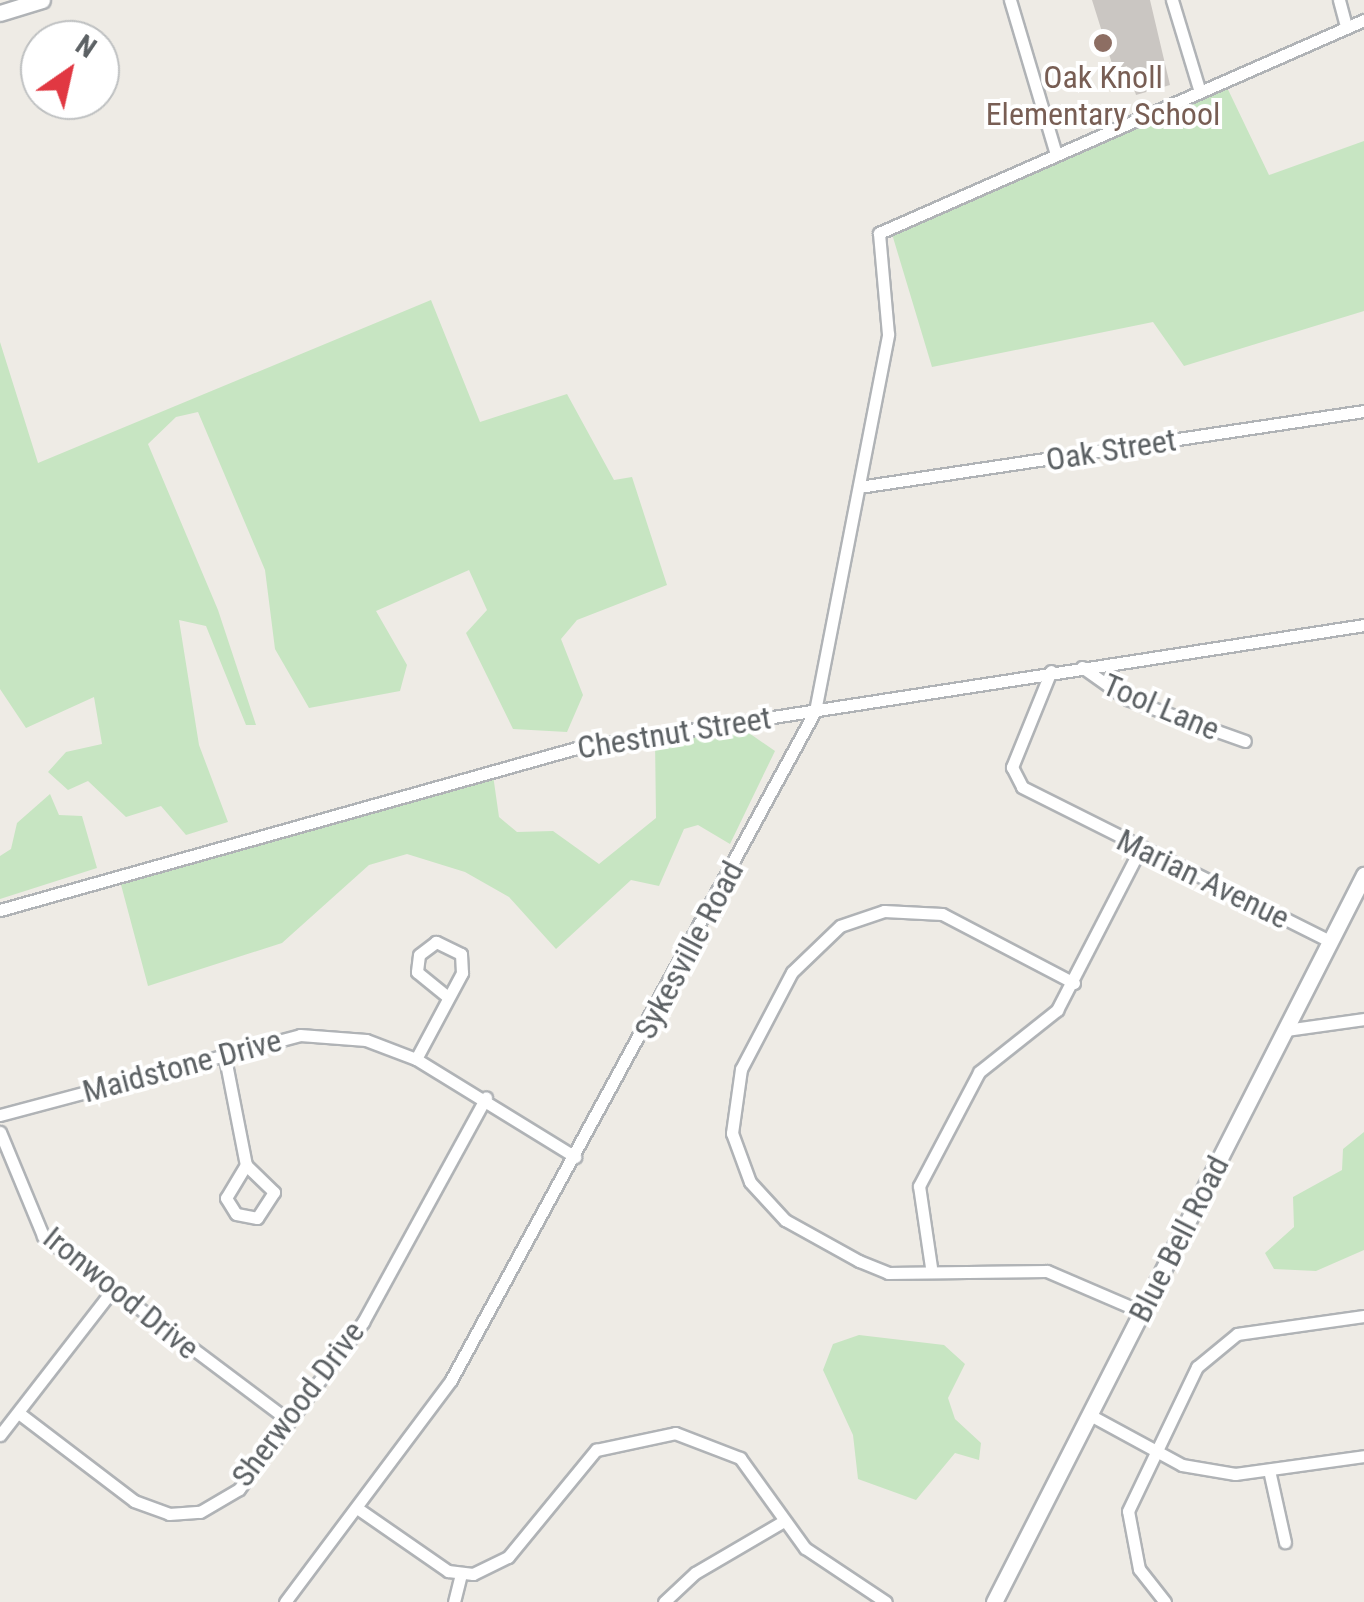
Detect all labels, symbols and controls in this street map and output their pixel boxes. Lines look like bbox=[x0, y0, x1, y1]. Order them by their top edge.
north arrow bbox=[20, 20, 120, 120]
text: N bbox=[70, 28, 102, 65]
marker: Oak Knoll Elementary School bbox=[1092, 32, 1114, 54]
place label: Oak Knoll Elementary School bbox=[986, 59, 1220, 134]
street label: Oak Street bbox=[1043, 421, 1179, 479]
street label: Tool Lane bbox=[1097, 665, 1225, 749]
street label: Chestnut Street bbox=[574, 699, 774, 767]
street label: Marian Avenue bbox=[1111, 821, 1295, 937]
street label: Sykesville Road bbox=[626, 854, 752, 1046]
street label: Maidstone Drive bbox=[78, 1021, 286, 1111]
street label: Blue Bell Road bbox=[1121, 1149, 1237, 1329]
street label: Ironwood Drive bbox=[35, 1219, 207, 1367]
street label: Sherwood Drive bbox=[223, 1314, 373, 1494]

